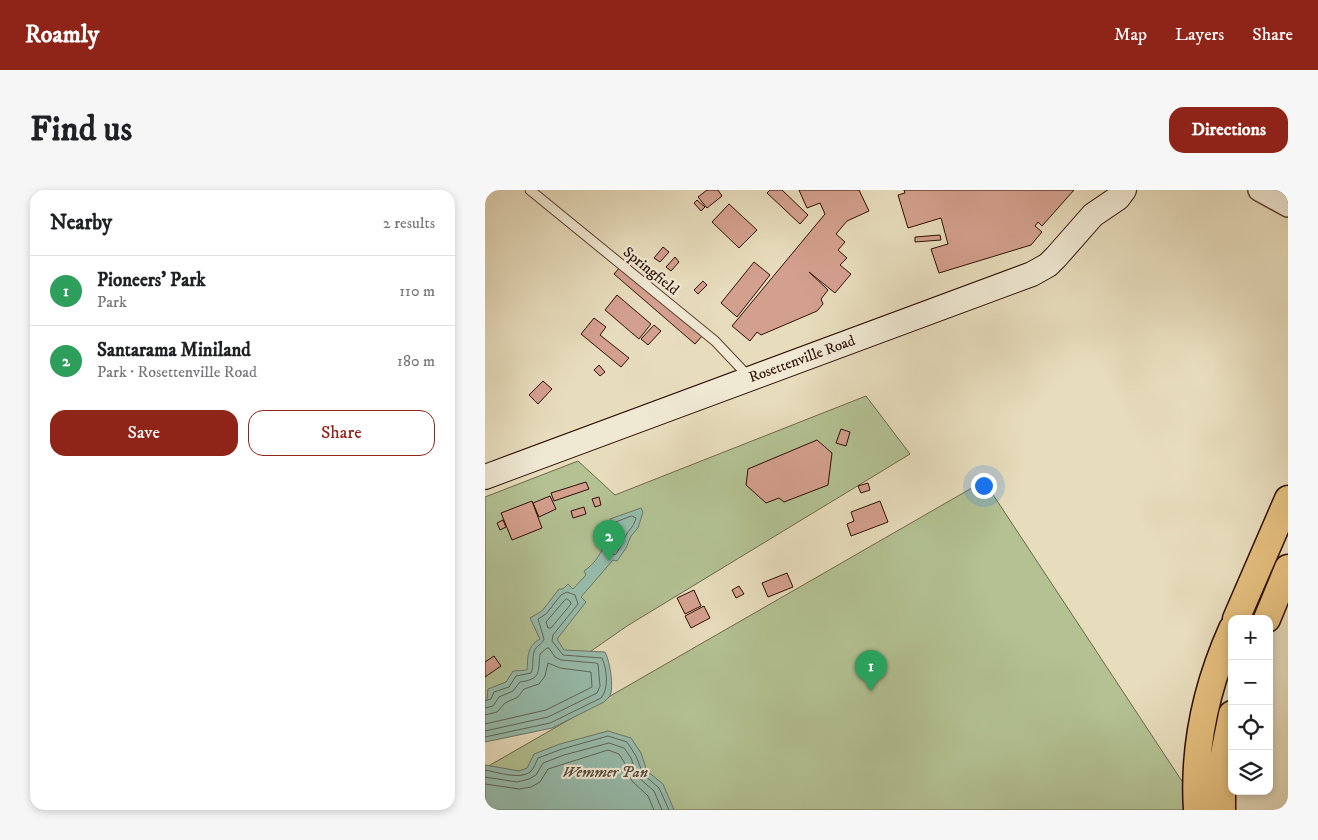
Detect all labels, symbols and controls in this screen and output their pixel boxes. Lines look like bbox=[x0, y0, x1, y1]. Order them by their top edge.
text: Roamly bbox=[25, 20, 99, 50]
text: Map bbox=[1114, 24, 1147, 46]
text: Layers bbox=[1175, 24, 1224, 46]
text: Share bbox=[1252, 24, 1293, 46]
button: Directions bbox=[1169, 107, 1288, 153]
text: Find us bbox=[30, 108, 132, 152]
text: Nearby bbox=[50, 210, 112, 236]
text: 2 results bbox=[383, 213, 435, 233]
street label: Springfield bbox=[619, 243, 683, 300]
text: Pioneers' Park bbox=[97, 269, 206, 292]
text: 1 bbox=[63, 281, 69, 301]
text: 110 m bbox=[399, 281, 435, 301]
text: Park bbox=[97, 292, 127, 312]
street label: Rosettenville Road bbox=[746, 331, 858, 387]
text: Santarama Miniland bbox=[97, 339, 251, 362]
text: 2 bbox=[62, 351, 70, 371]
text: 180 m bbox=[397, 351, 435, 371]
text: Park · Rosettenville Road bbox=[97, 362, 257, 382]
button: Save bbox=[50, 410, 238, 456]
button: Share bbox=[248, 410, 435, 456]
your location bbox=[971, 473, 997, 499]
pin: 2 bbox=[593, 520, 625, 561]
map controls bbox=[1228, 615, 1273, 795]
button: + bbox=[1228, 615, 1273, 660]
pin: 1 bbox=[855, 650, 887, 691]
button: − bbox=[1228, 660, 1273, 705]
button: locate bbox=[1228, 705, 1273, 750]
button: layers bbox=[1228, 750, 1273, 795]
water label: Wemmer Pan bbox=[562, 762, 648, 782]

